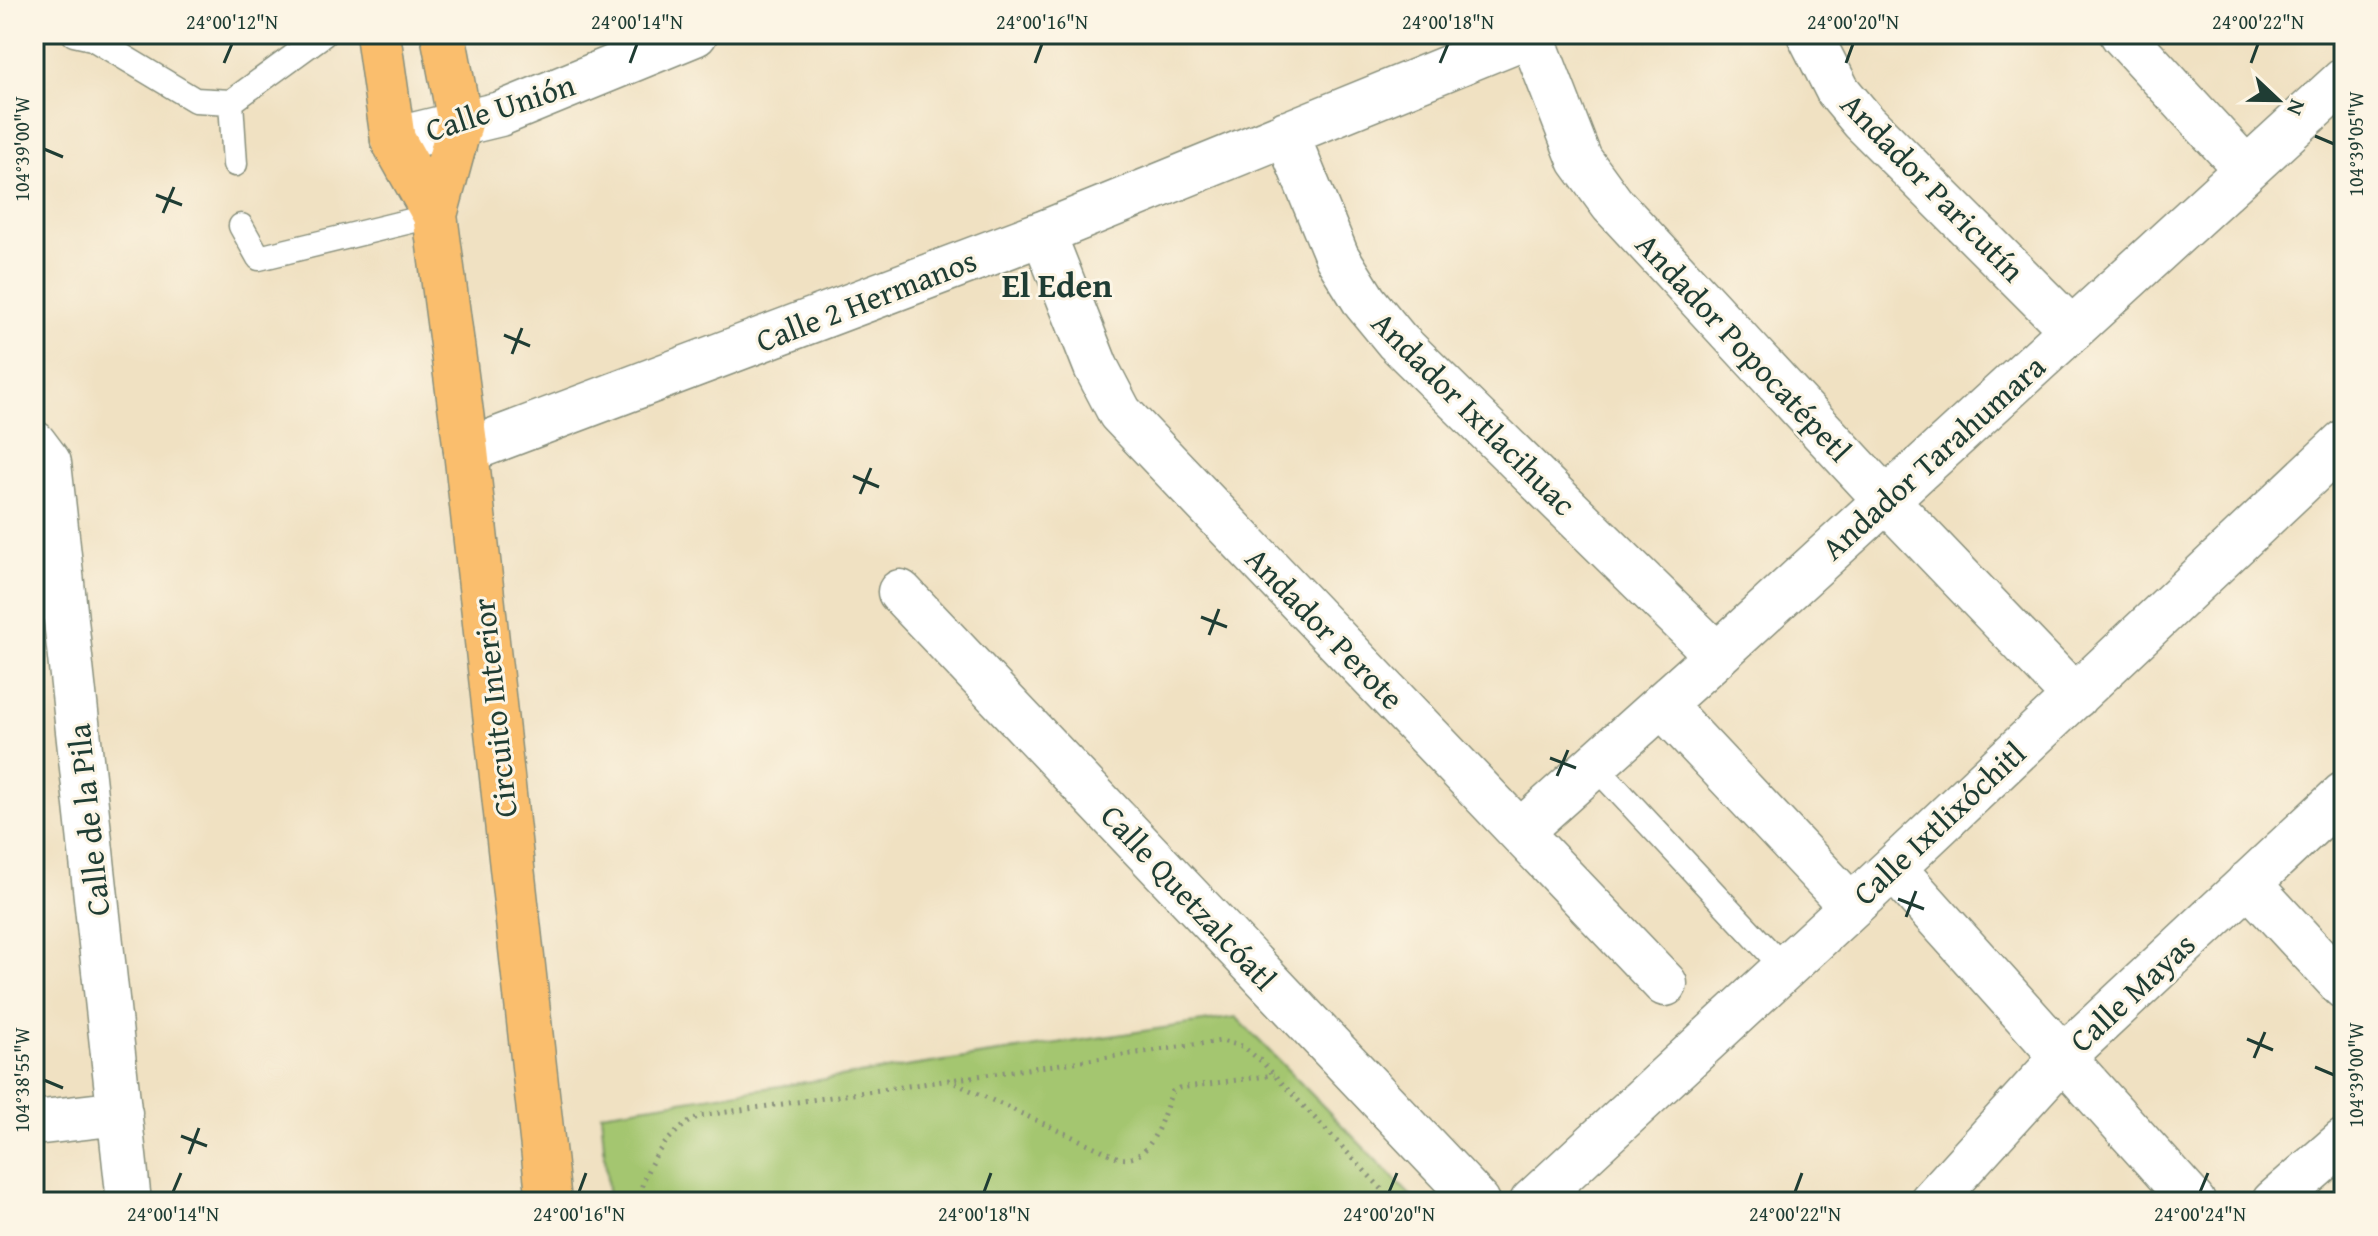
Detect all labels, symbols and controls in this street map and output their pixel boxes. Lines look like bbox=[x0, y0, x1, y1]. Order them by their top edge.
text: 24°00'12"N bbox=[186, 7, 278, 36]
text: 24°00'14"N bbox=[591, 7, 683, 36]
text: 24°00'16"N bbox=[996, 7, 1088, 36]
text: 24°00'18"N bbox=[1402, 7, 1494, 36]
text: 24°00'20"N bbox=[1807, 7, 1899, 36]
text: 24°00'22"N bbox=[2212, 7, 2304, 36]
north arrow bbox=[2238, 60, 2318, 140]
street label: Calle Unión bbox=[419, 61, 581, 153]
street label: Andador Paricutín bbox=[1830, 82, 2036, 292]
text: 104°39'05"W bbox=[2341, 91, 2370, 197]
text: N bbox=[2279, 95, 2314, 121]
text: 104°39'00"W bbox=[7, 96, 36, 202]
street label: Andador Popocatépetl bbox=[1625, 222, 1863, 472]
street label: Calle 2 Hermanos bbox=[749, 236, 983, 364]
district label: El Eden bbox=[1002, 260, 1112, 309]
street label: Andador Ixtlacihuac bbox=[1361, 300, 1587, 526]
street label: Andador Tarahumara bbox=[1810, 343, 2056, 571]
street label: Andador Perote bbox=[1235, 536, 1415, 720]
street label: Circuito Interior bbox=[459, 596, 529, 820]
street label: Calle de la Pila bbox=[55, 722, 121, 918]
street label: Calle Ixtlixóchitl bbox=[1842, 730, 2036, 916]
street label: Calle Quetzalcóatl bbox=[1090, 793, 1288, 1001]
street label: Calle Mayas bbox=[2058, 921, 2206, 1063]
text: 104°39'00"W bbox=[2341, 1022, 2370, 1128]
text: 104°38'55"W bbox=[7, 1027, 36, 1133]
text: 24°00'14"N bbox=[127, 1199, 219, 1228]
text: 24°00'16"N bbox=[533, 1199, 625, 1228]
text: 24°00'18"N bbox=[938, 1199, 1030, 1228]
text: 24°00'20"N bbox=[1343, 1199, 1435, 1228]
text: 24°00'22"N bbox=[1749, 1199, 1841, 1228]
text: 24°00'24"N bbox=[2154, 1199, 2246, 1228]

